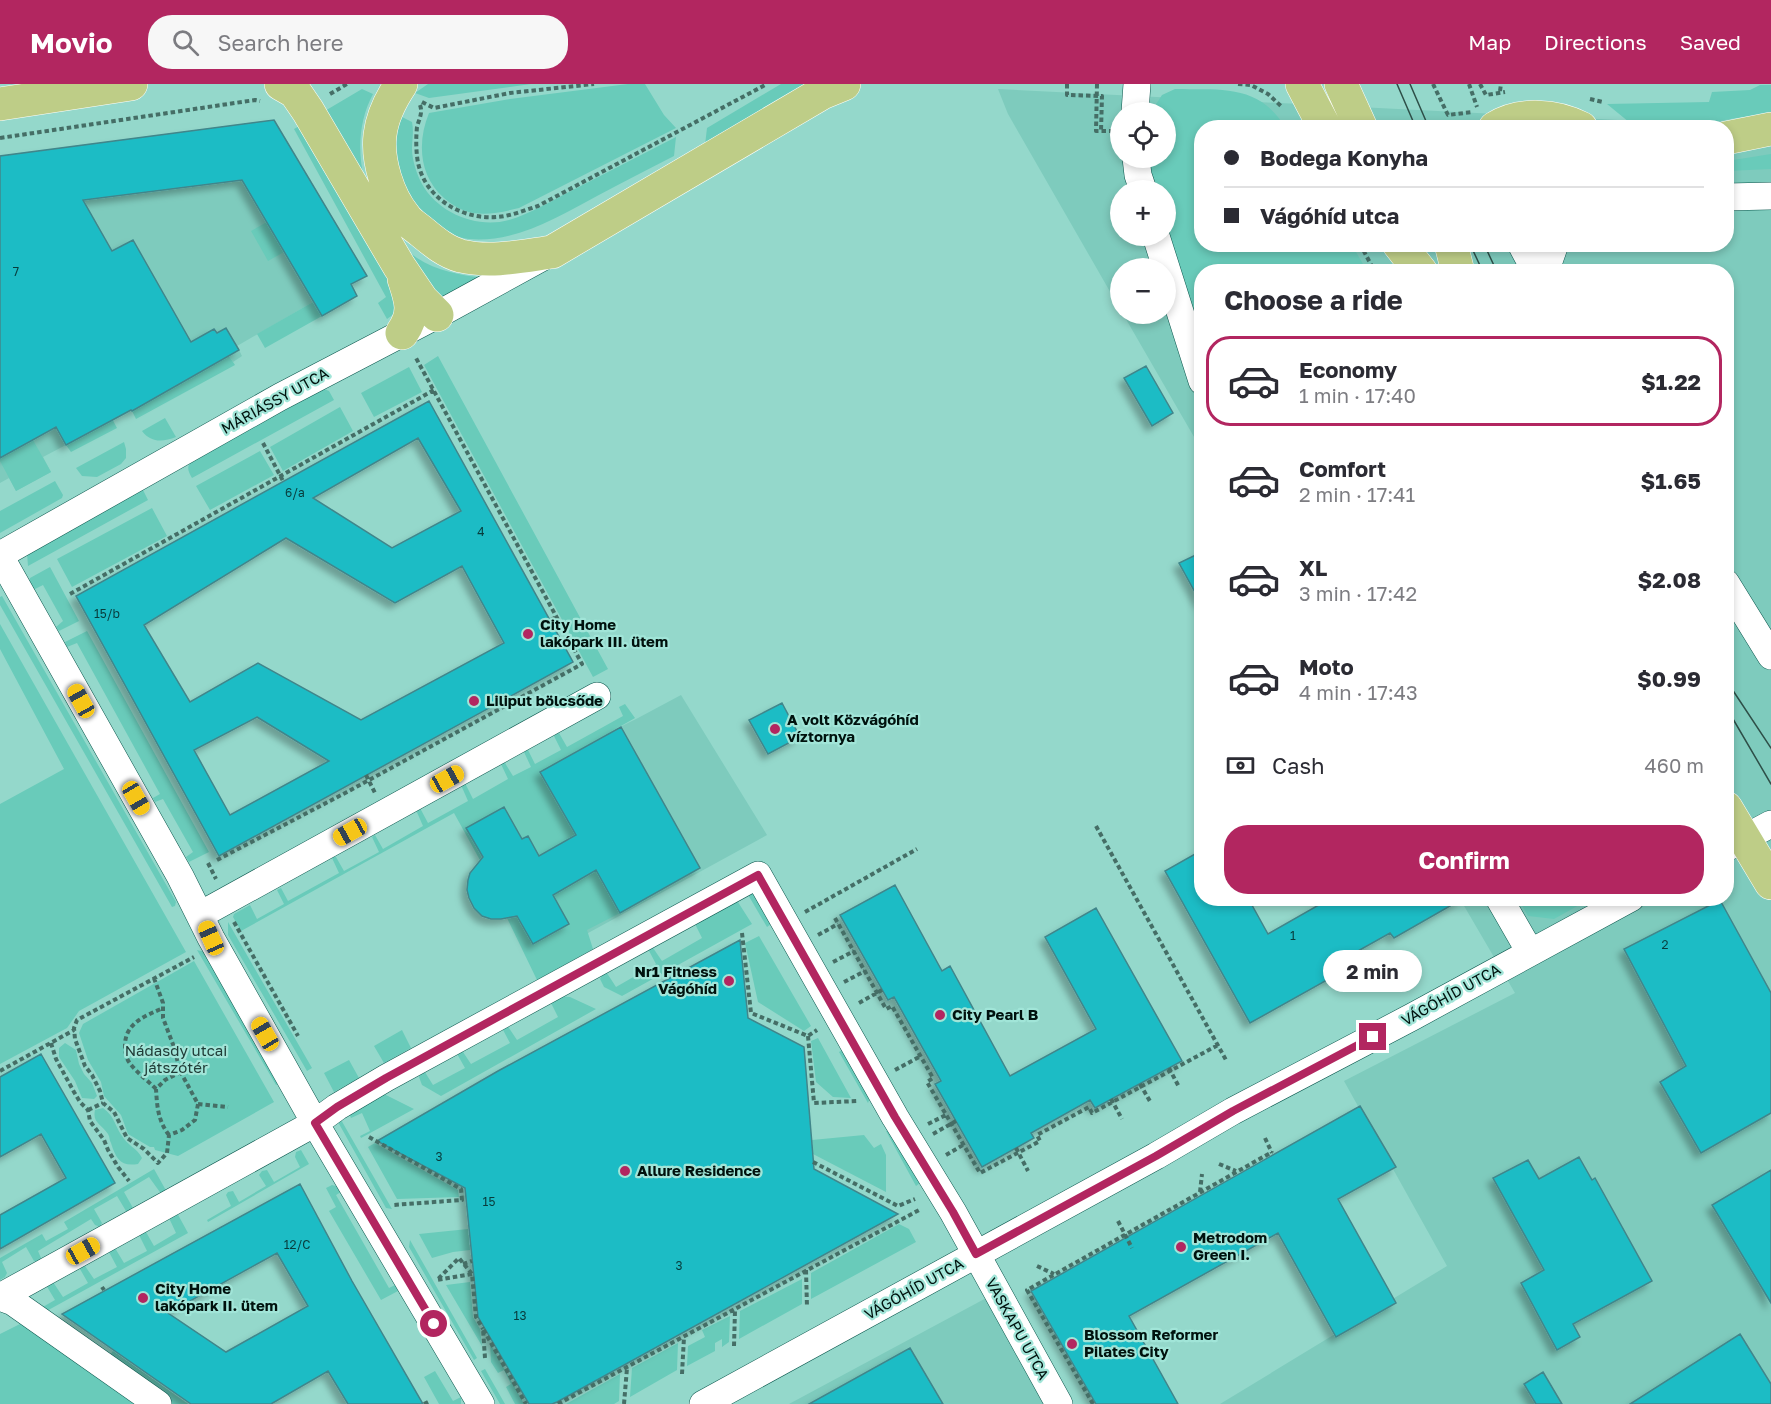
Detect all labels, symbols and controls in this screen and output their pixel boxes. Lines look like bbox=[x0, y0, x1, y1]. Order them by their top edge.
search box bbox=[148, 15, 568, 69]
text: Movio bbox=[30, 26, 112, 59]
icon: search bbox=[169, 26, 202, 59]
text: Search here bbox=[217, 29, 344, 56]
text: Map bbox=[1468, 29, 1511, 55]
text: Directions bbox=[1544, 29, 1647, 55]
text: Saved bbox=[1680, 29, 1741, 55]
map controls bbox=[1110, 102, 1176, 324]
button: locate bbox=[1110, 102, 1176, 168]
text: Bodega Konyha bbox=[1260, 144, 1428, 171]
button: + bbox=[1110, 180, 1176, 246]
text: Vágóhíd utca bbox=[1260, 202, 1399, 229]
button: − bbox=[1110, 258, 1176, 324]
house number: 7 bbox=[13, 264, 19, 279]
text: Choose a ride bbox=[1224, 284, 1403, 316]
icon: car bbox=[1227, 354, 1281, 408]
text: Economy bbox=[1299, 356, 1397, 383]
street label: MÁRIÁSSY UTCA bbox=[218, 363, 331, 437]
text: $1.22 bbox=[1641, 368, 1701, 395]
text: 1 min · 17:40 bbox=[1299, 383, 1416, 407]
icon: car bbox=[1227, 453, 1281, 507]
text: Comfort bbox=[1299, 455, 1386, 482]
text: $1.65 bbox=[1640, 467, 1701, 494]
text: 2 min · 17:41 bbox=[1299, 482, 1415, 506]
house number: 6/a bbox=[285, 485, 305, 500]
house number: 4 bbox=[477, 524, 485, 539]
icon: car bbox=[1227, 552, 1281, 606]
text: XL bbox=[1299, 554, 1327, 581]
text: $2.08 bbox=[1637, 566, 1701, 593]
text: 3 min · 17:42 bbox=[1299, 581, 1417, 605]
house number: 15/b bbox=[94, 606, 120, 621]
place label: City Home lakópark III. ütem bbox=[540, 615, 668, 650]
marker: City Home lakópark III. ütem bbox=[521, 627, 535, 641]
icon: car bbox=[1227, 651, 1281, 705]
text: Moto bbox=[1299, 653, 1354, 680]
text: $0.99 bbox=[1637, 665, 1701, 692]
text: 4 min · 17:43 bbox=[1299, 680, 1418, 704]
car bbox=[64, 681, 98, 721]
place label: Liliput bölcsőde bbox=[486, 691, 603, 709]
marker: Liliput bölcsőde bbox=[467, 694, 481, 708]
place label: A volt Közvágóhíd víztornya bbox=[787, 710, 919, 745]
marker: A volt Közvágóhíd víztornya bbox=[768, 722, 782, 736]
icon: cash bbox=[1224, 749, 1257, 782]
text: Cash bbox=[1272, 752, 1325, 779]
text: 460 m bbox=[1645, 753, 1704, 777]
car bbox=[427, 762, 467, 796]
car bbox=[119, 778, 153, 818]
car bbox=[330, 815, 370, 849]
button: Confirm bbox=[1224, 825, 1704, 894]
car bbox=[195, 918, 227, 958]
house number: 1 bbox=[1290, 928, 1296, 943]
house number: 2 bbox=[1662, 937, 1669, 952]
callout: 2 min bbox=[1324, 950, 1422, 992]
text: 2 min bbox=[1346, 959, 1399, 983]
street label: VÁGÓHÍD UTCA bbox=[1398, 959, 1503, 1029]
place label: Nr1 Fitness Vágóhíd bbox=[635, 962, 717, 997]
marker: Nr1 Fitness Vágóhíd bbox=[722, 974, 736, 988]
place label: City Pearl B bbox=[952, 1005, 1039, 1023]
marker: City Pearl B bbox=[933, 1008, 947, 1022]
car bbox=[248, 1014, 282, 1054]
route end bbox=[1359, 1023, 1386, 1050]
park label: Nádasdy utcai játszótér bbox=[125, 1041, 227, 1076]
house number: 3 bbox=[435, 1149, 443, 1164]
place label: Allure Residence bbox=[637, 1161, 761, 1179]
marker: Allure Residence bbox=[618, 1164, 632, 1178]
house number: 15 bbox=[483, 1194, 495, 1209]
place label: Metrodom Green I. bbox=[1193, 1228, 1267, 1263]
car bbox=[63, 1234, 103, 1268]
house number: 12/C bbox=[284, 1237, 310, 1252]
marker: Metrodom Green I. bbox=[1174, 1240, 1188, 1254]
street label: VÁGÓHÍD UTCA bbox=[861, 1253, 966, 1323]
house number: 3 bbox=[675, 1258, 683, 1273]
street label: VASKAPU UTCA bbox=[983, 1275, 1053, 1382]
place label: City Home lakópark II. ütem bbox=[155, 1279, 278, 1314]
marker: City Home lakópark II. ütem bbox=[136, 1291, 150, 1305]
house number: 13 bbox=[514, 1308, 526, 1323]
route start bbox=[420, 1310, 447, 1337]
place label: Blossom Reformer Pilates City bbox=[1084, 1325, 1218, 1360]
marker: Blossom Reformer Pilates City bbox=[1065, 1337, 1079, 1351]

